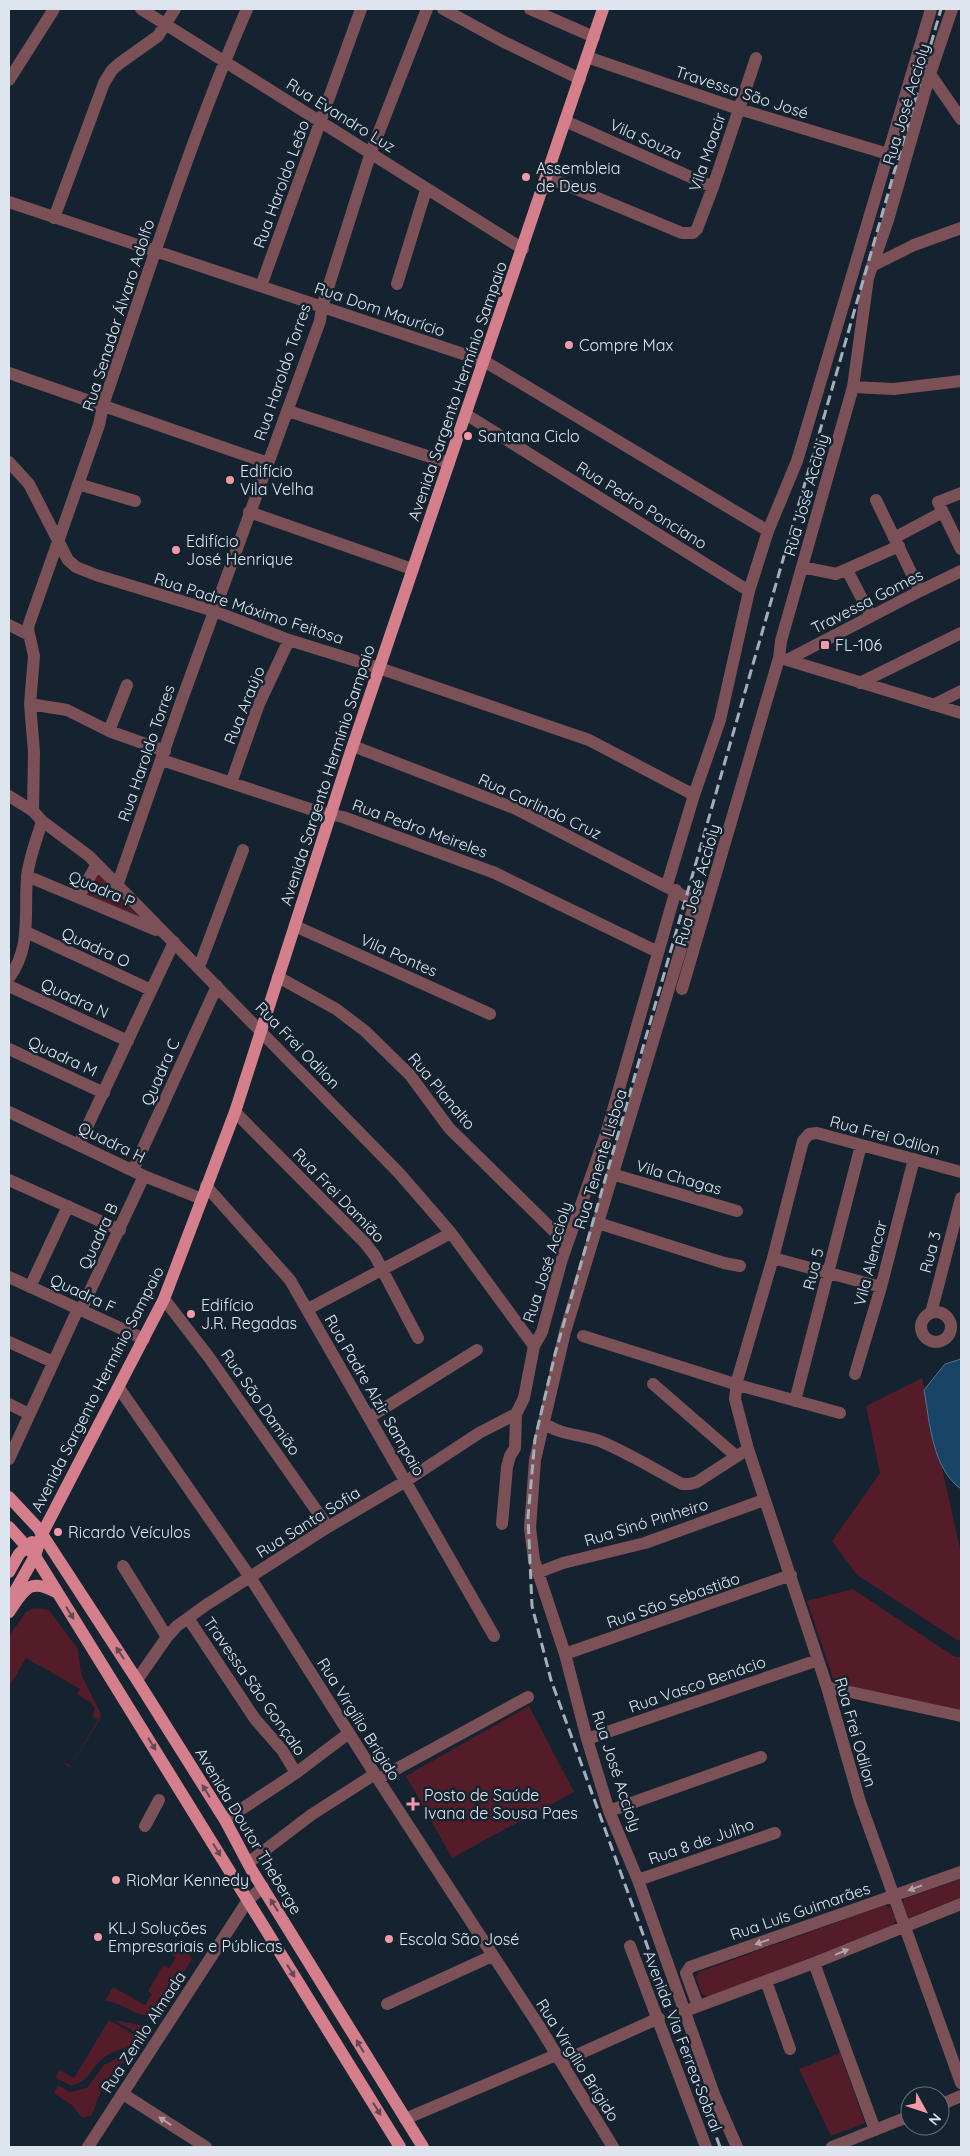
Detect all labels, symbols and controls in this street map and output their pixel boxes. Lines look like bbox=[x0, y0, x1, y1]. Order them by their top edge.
street label: Rua José Accioly bbox=[878, 41, 934, 167]
street label: Travessa São José bbox=[673, 61, 811, 123]
street label: Rua Evandro Luz bbox=[283, 73, 399, 157]
street label: Vila Moacir bbox=[684, 110, 730, 194]
street label: Vila Souza bbox=[607, 114, 685, 164]
street label: Rua Haroldo Leão bbox=[249, 117, 313, 251]
place label: Assembleia de Deus bbox=[536, 158, 620, 196]
marker: Assembleia de Deus bbox=[520, 171, 532, 183]
street label: Rua Senador Álvaro Adolfo bbox=[78, 217, 158, 413]
street label: Avenida Sargento Hermínio Sampaio bbox=[403, 259, 511, 523]
street label: Rua Dom Maurício bbox=[312, 277, 448, 341]
street label: Rua Haroldo Torres bbox=[249, 301, 315, 443]
place label: Compre Max bbox=[579, 335, 674, 355]
marker: Compre Max bbox=[563, 339, 575, 351]
place label: Santana Ciclo bbox=[478, 426, 580, 446]
marker: Santana Ciclo bbox=[462, 430, 474, 442]
street label: Rua José Accioly bbox=[779, 432, 833, 558]
street label: Rua Pedro Ponciano bbox=[573, 457, 711, 553]
place label: Edifício Vila Velha bbox=[240, 461, 314, 499]
marker: Edifício Vila Velha bbox=[224, 474, 236, 486]
place label: Edifício José Henrique bbox=[186, 531, 293, 569]
marker: Edifício José Henrique bbox=[170, 544, 182, 556]
street label: Travessa Gomes bbox=[808, 564, 926, 638]
street label: Rua Padre Máximo Feitosa bbox=[152, 568, 346, 648]
place label: FL-106 bbox=[835, 635, 882, 655]
marker: FL-106 bbox=[819, 639, 831, 651]
street label: Avenida Sargento Hermínio Sampaio bbox=[275, 642, 379, 908]
street label: Rua Araújo bbox=[219, 663, 269, 747]
street label: Rua Haroldo Torres bbox=[113, 682, 179, 824]
street label: Rua Carlindo Cruz bbox=[475, 769, 605, 843]
street label: Rua Pedro Meireles bbox=[350, 794, 490, 862]
street label: Rua José Accioly bbox=[670, 822, 724, 948]
street label: Quadra P bbox=[66, 866, 138, 912]
street label: Quadra O bbox=[59, 922, 133, 972]
street label: Vila Pontes bbox=[357, 929, 441, 981]
street label: Quadra N bbox=[38, 974, 112, 1022]
street label: Rua Frei Odilon bbox=[251, 997, 345, 1093]
street label: Quadra M bbox=[25, 1031, 101, 1081]
street label: Quadra C bbox=[136, 1035, 184, 1109]
street label: Rua Planalto bbox=[404, 1048, 480, 1134]
street label: Rua Tenente Lisboa bbox=[569, 1087, 631, 1231]
street label: Rua Frei Odilon bbox=[828, 1111, 942, 1159]
street label: Quadra H bbox=[75, 1117, 149, 1167]
street label: Rua Frei Damião bbox=[289, 1144, 389, 1246]
street label: Vila Chagas bbox=[634, 1155, 724, 1199]
street label: Quadra B bbox=[74, 1199, 122, 1273]
street label: Rua José Accioly bbox=[518, 1199, 576, 1325]
street label: Vila Alencar bbox=[849, 1218, 891, 1308]
street label: Rua 3 bbox=[915, 1229, 945, 1275]
street label: Rua 5 bbox=[798, 1246, 828, 1292]
street label: Avenida Sargento Hermínio Sampaio bbox=[26, 1263, 168, 1515]
street label: Quadra F bbox=[47, 1269, 119, 1317]
place label: Edifício J.R. Regadas bbox=[201, 1295, 297, 1333]
marker: Edifício J.R. Regadas bbox=[185, 1308, 197, 1320]
street label: Rua Padre Alzir Sampaio bbox=[321, 1311, 429, 1479]
street label: Rua São Damião bbox=[217, 1345, 305, 1459]
street label: Rua Santa Sofia bbox=[252, 1482, 364, 1562]
street label: Rua Sinó Pinheiro bbox=[582, 1494, 710, 1550]
place label: Ricardo Veículos bbox=[68, 1522, 190, 1542]
marker: Ricardo Veículos bbox=[52, 1526, 64, 1538]
street label: Rua São Sebastião bbox=[604, 1568, 742, 1632]
one-way arrow bbox=[65, 1606, 74, 1619]
street label: Travessa São Gonçalo bbox=[200, 1613, 310, 1759]
one-way arrow bbox=[115, 1647, 124, 1660]
street label: Rua Vasco Benácio bbox=[626, 1651, 768, 1717]
street label: Rua Virgílio Brígido bbox=[313, 1654, 405, 1784]
street label: Rua Frei Odilon bbox=[831, 1675, 881, 1789]
street label: Rua José Accioly bbox=[588, 1708, 646, 1834]
one-way arrow bbox=[147, 1737, 156, 1750]
street label: Avenida Doutor Theberge bbox=[191, 1744, 307, 1918]
one-way arrow bbox=[202, 1784, 211, 1797]
place label: Posto de Saúde Ivana de Sousa Paes bbox=[424, 1785, 578, 1823]
marker: Posto de Saúde Ivana de Sousa Paes bbox=[406, 1797, 420, 1811]
street label: Rua 8 de Julho bbox=[645, 1814, 757, 1868]
one-way arrow bbox=[212, 1844, 221, 1857]
place label: RioMar Kennedy bbox=[126, 1870, 249, 1890]
marker: RioMar Kennedy bbox=[110, 1874, 122, 1886]
street label: Rua Luís Guimarães bbox=[727, 1878, 873, 1944]
one-way arrow bbox=[908, 1885, 923, 1892]
one-way arrow bbox=[269, 1898, 278, 1911]
place label: KLJ Soluções Empresariais e Públicas bbox=[108, 1918, 282, 1956]
place label: Escola São José bbox=[399, 1929, 519, 1949]
marker: KLJ Soluções Empresariais e Públicas bbox=[92, 1931, 104, 1943]
marker: Escola São José bbox=[383, 1933, 395, 1945]
one-way arrow bbox=[754, 1938, 769, 1946]
street label: Avenida Via Ferrea Sobral bbox=[639, 1948, 727, 2134]
one-way arrow bbox=[835, 1948, 850, 1956]
one-way arrow bbox=[287, 1964, 296, 1978]
street label: Rua Zenilo Almada bbox=[96, 1967, 190, 2097]
street label: Rua Virgílio Brígido bbox=[532, 1995, 624, 2125]
one-way arrow bbox=[356, 2040, 365, 2053]
north arrow bbox=[900, 2086, 950, 2136]
one-way arrow bbox=[372, 2103, 381, 2116]
text: N bbox=[925, 2110, 945, 2129]
one-way arrow bbox=[158, 2116, 171, 2126]

